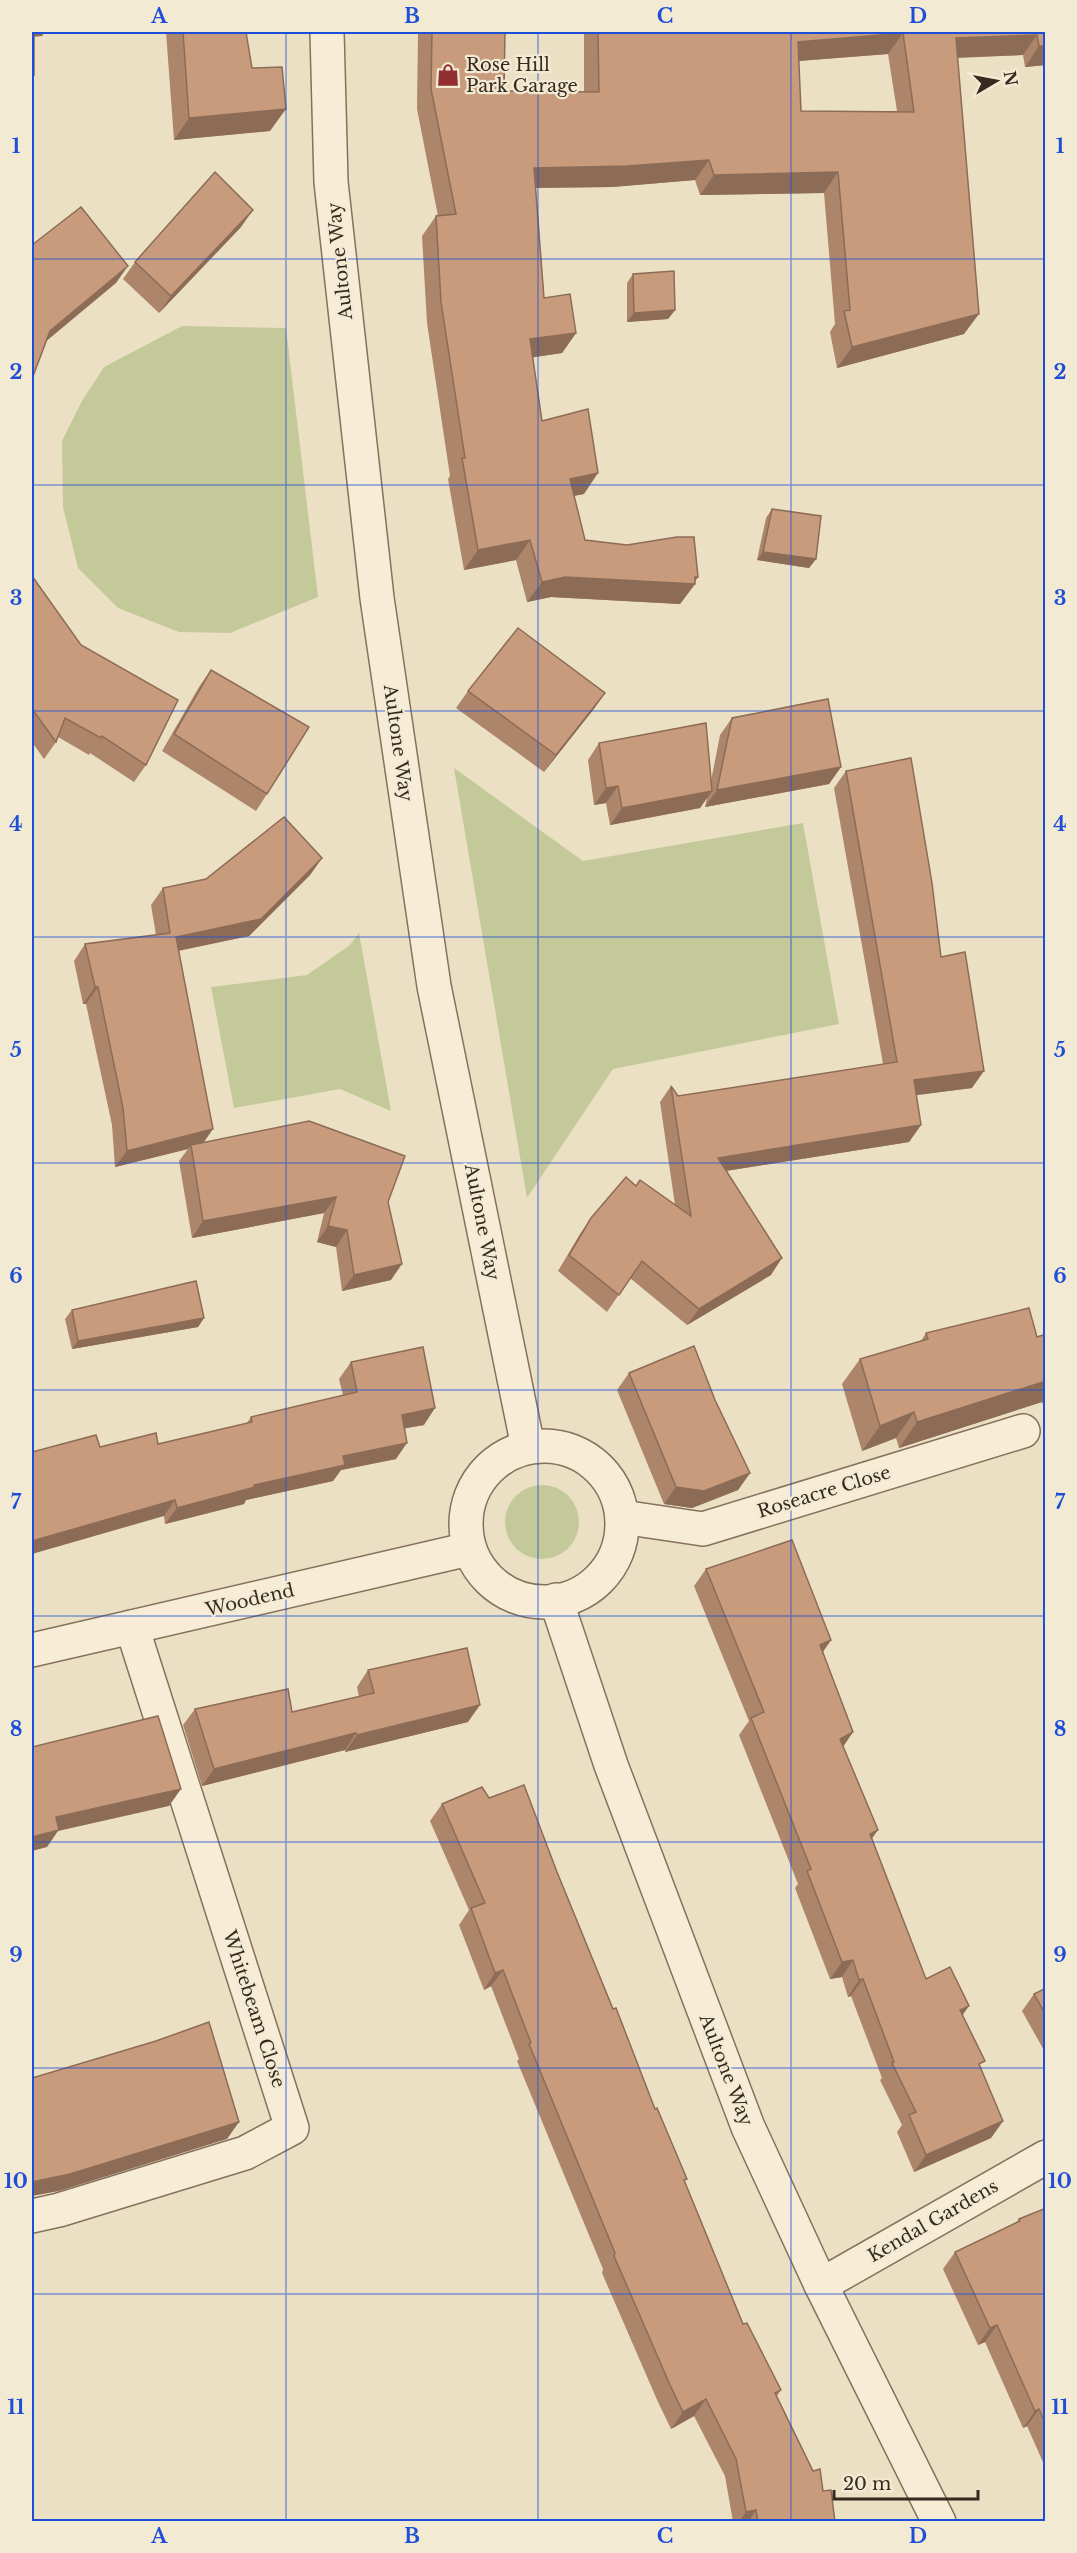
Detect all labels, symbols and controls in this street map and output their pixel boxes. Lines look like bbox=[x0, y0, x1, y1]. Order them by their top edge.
text: A bbox=[150, 4, 168, 28]
text: B bbox=[404, 4, 420, 28]
text: C bbox=[657, 4, 673, 28]
text: D bbox=[909, 4, 927, 28]
north arrow bbox=[966, 51, 1026, 111]
place label: Rose Hill Park Garage bbox=[466, 54, 578, 97]
shop icon: Rose Hill Park Garage bbox=[435, 62, 461, 88]
text: N bbox=[1000, 69, 1022, 88]
text: 1 bbox=[12, 134, 21, 158]
text: 1 bbox=[1056, 134, 1065, 158]
street label: Aultone Way bbox=[323, 201, 357, 322]
text: 2 bbox=[9, 360, 23, 384]
text: 2 bbox=[1053, 360, 1067, 384]
text: 3 bbox=[10, 586, 22, 610]
text: 3 bbox=[1054, 586, 1066, 610]
street label: Aultone Way bbox=[379, 682, 417, 803]
text: 4 bbox=[9, 812, 23, 836]
text: 4 bbox=[1053, 812, 1067, 836]
text: 5 bbox=[10, 1038, 22, 1062]
text: 5 bbox=[1054, 1038, 1066, 1062]
street label: Aultone Way bbox=[460, 1161, 504, 1282]
text: 6 bbox=[9, 1264, 23, 1288]
text: 6 bbox=[1053, 1264, 1067, 1288]
street label: Roseacre Close bbox=[755, 1461, 893, 1523]
text: 7 bbox=[11, 1490, 22, 1514]
text: 7 bbox=[1055, 1490, 1066, 1514]
street label: Woodend bbox=[203, 1579, 296, 1621]
text: 8 bbox=[10, 1717, 22, 1741]
text: 8 bbox=[1054, 1717, 1066, 1741]
street label: Whitebeam Close bbox=[218, 1927, 290, 2090]
text: 9 bbox=[9, 1943, 23, 1967]
text: 9 bbox=[1053, 1943, 1067, 1967]
street label: Aultone Way bbox=[694, 2010, 758, 2129]
text: 10 bbox=[4, 2169, 28, 2193]
text: 10 bbox=[1048, 2169, 1072, 2193]
street label: Kendal Gardens bbox=[864, 2175, 1002, 2267]
text: 11 bbox=[7, 2395, 25, 2419]
text: 11 bbox=[1051, 2395, 1069, 2419]
scale bar bbox=[834, 2463, 978, 2501]
text: 20 m bbox=[843, 2473, 891, 2495]
text: A bbox=[150, 2524, 168, 2548]
text: B bbox=[404, 2524, 420, 2548]
text: C bbox=[657, 2524, 673, 2548]
text: D bbox=[909, 2524, 927, 2548]

